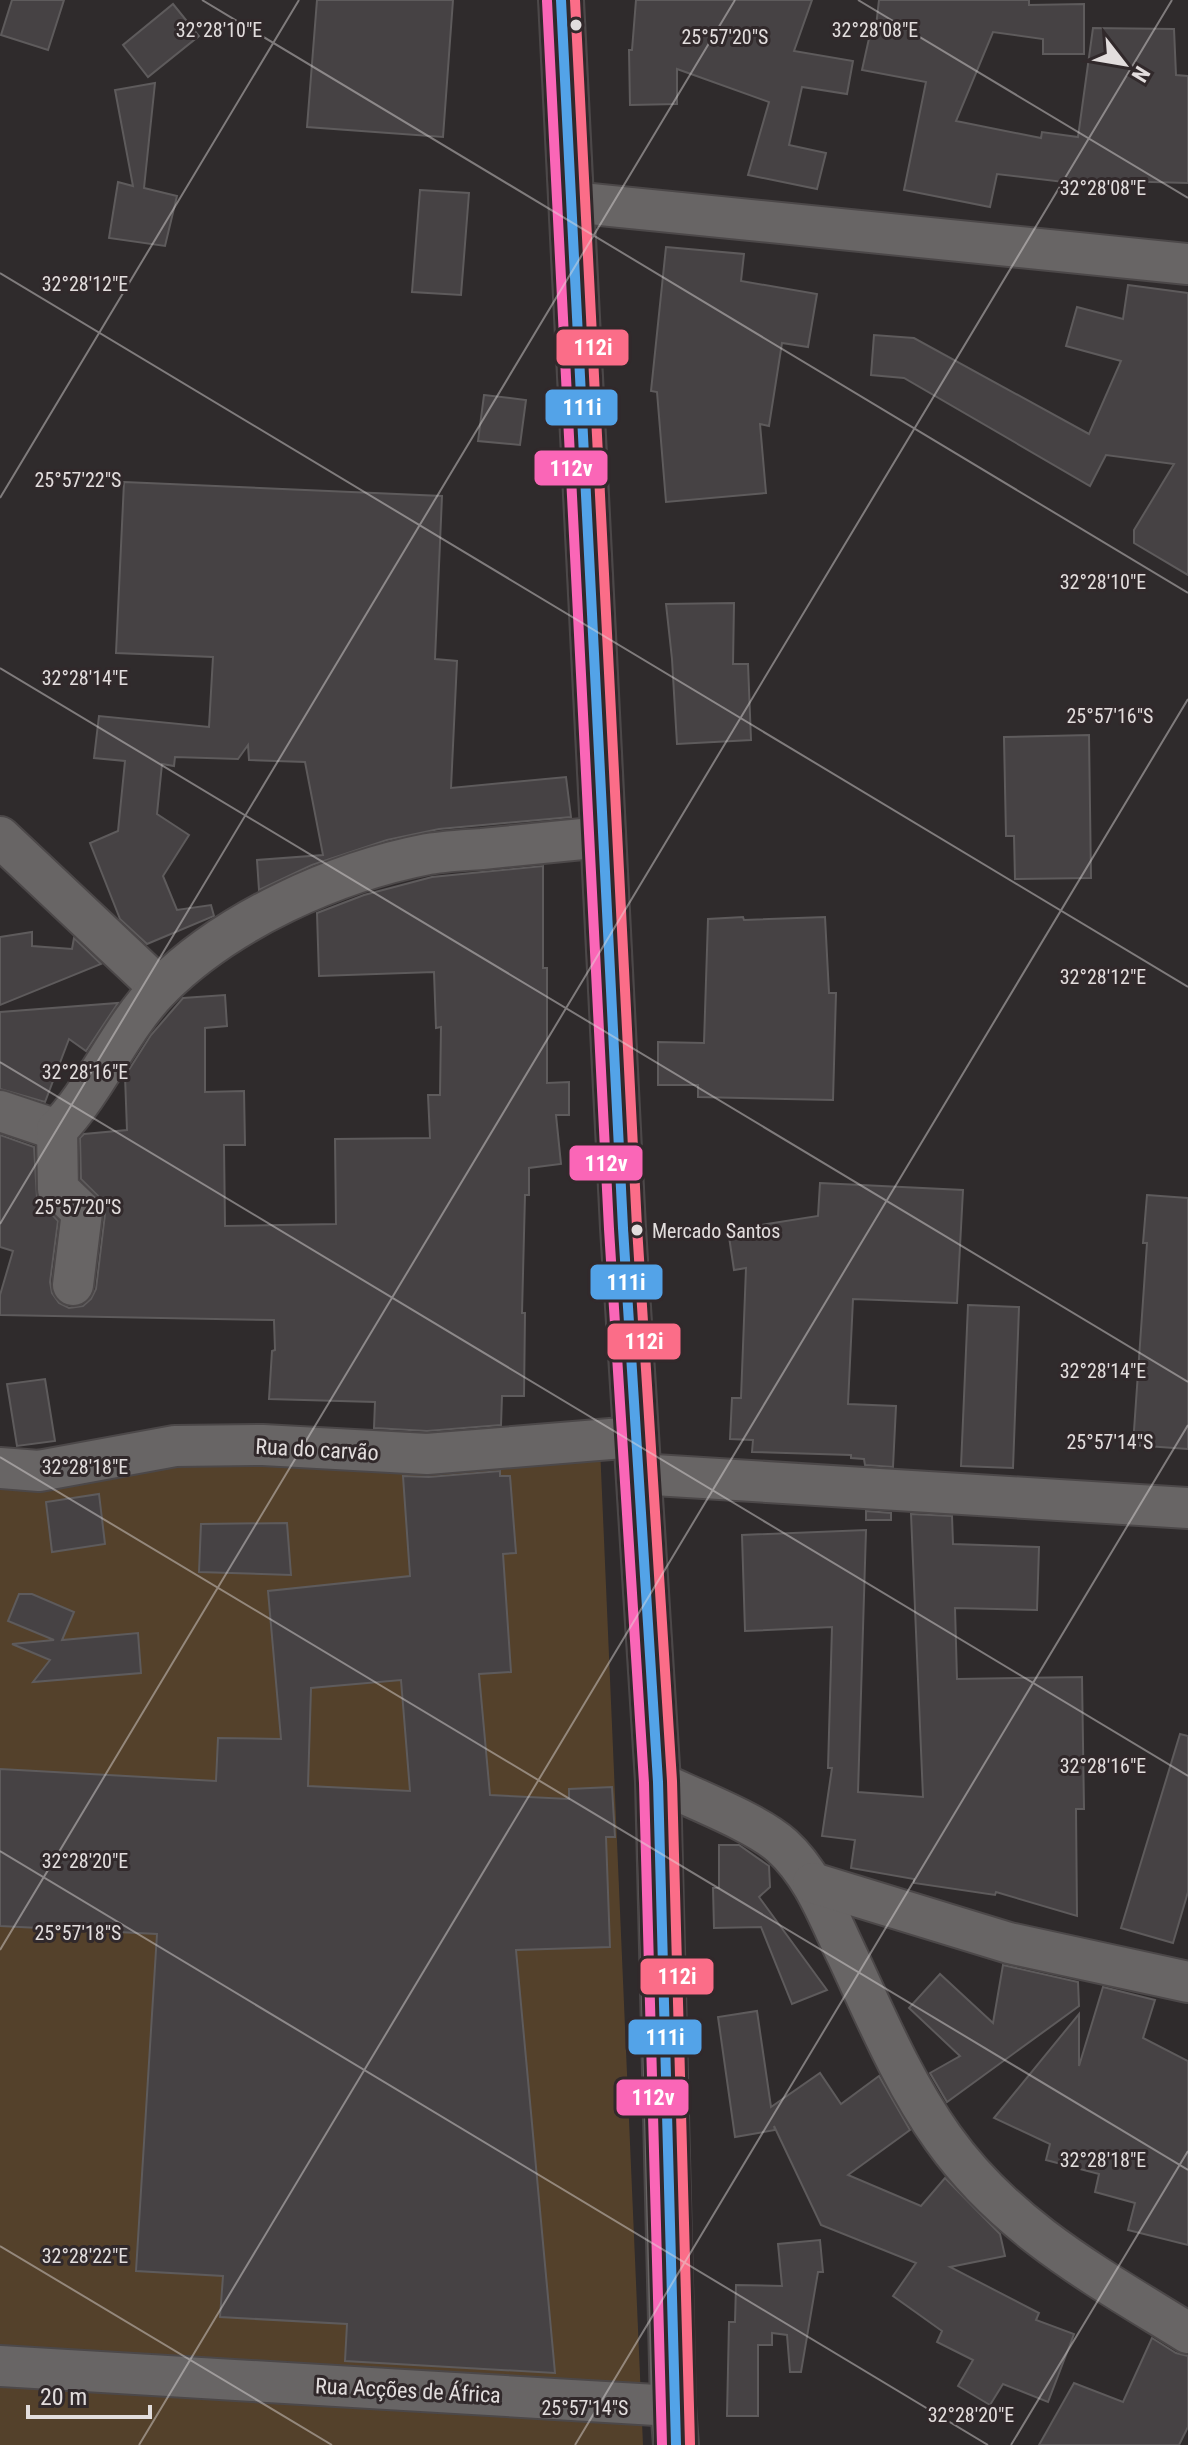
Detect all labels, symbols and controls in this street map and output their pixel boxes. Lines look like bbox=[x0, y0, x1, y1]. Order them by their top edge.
unlabelled marker bbox=[568, 17, 584, 33]
text: 32°28'10"E bbox=[176, 18, 262, 42]
text: 32°28'08"E bbox=[832, 18, 918, 42]
north arrow bbox=[1084, 24, 1164, 104]
text: 25°57'20"S bbox=[682, 25, 768, 49]
text: N bbox=[1127, 62, 1155, 86]
text: 32°28'08"E bbox=[1060, 176, 1146, 200]
text: 32°28'12"E bbox=[42, 272, 128, 296]
line badge: 112i bbox=[555, 328, 630, 367]
text: 112i bbox=[574, 335, 612, 360]
line badge: 111i bbox=[544, 388, 619, 427]
text: 111i bbox=[563, 395, 601, 420]
line badge: 112v bbox=[533, 449, 609, 487]
text: 112v bbox=[549, 456, 593, 481]
text: 25°57'22"S bbox=[35, 468, 121, 492]
text: 32°28'10"E bbox=[1060, 570, 1146, 594]
text: 32°28'14"E bbox=[42, 666, 128, 690]
text: 25°57'16"S bbox=[1067, 704, 1153, 728]
text: 32°28'12"E bbox=[1060, 965, 1146, 989]
text: 32°28'16"E bbox=[42, 1060, 128, 1084]
line badge: 112v bbox=[568, 1144, 644, 1182]
text: 112v bbox=[584, 1151, 628, 1176]
text: 25°57'20"S bbox=[35, 1195, 121, 1219]
place label: Mercado Santos bbox=[652, 1219, 780, 1243]
marker: Mercado Santos bbox=[629, 1222, 645, 1238]
line badge: 111i bbox=[589, 1263, 664, 1301]
text: 111i bbox=[607, 1270, 645, 1295]
line badge: 112i bbox=[606, 1322, 682, 1361]
text: 112i bbox=[625, 1329, 663, 1354]
text: 32°28'14"E bbox=[1060, 1359, 1146, 1383]
text: 25°57'14"S bbox=[1067, 1430, 1153, 1454]
street label: Rua do carvão bbox=[255, 1434, 379, 1465]
text: 32°28'18"E bbox=[42, 1455, 128, 1479]
text: 32°28'16"E bbox=[1060, 1754, 1146, 1778]
text: 32°28'20"E bbox=[42, 1849, 128, 1873]
text: 25°57'18"S bbox=[35, 1921, 121, 1945]
line badge: 112i bbox=[639, 1957, 715, 1996]
text: 112i bbox=[658, 1964, 696, 1989]
line badge: 111i bbox=[627, 2018, 703, 2056]
text: 111i bbox=[646, 2025, 684, 2050]
line badge: 112v bbox=[615, 2078, 690, 2117]
text: 112v bbox=[631, 2085, 675, 2110]
text: 32°28'18"E bbox=[1060, 2148, 1146, 2172]
text: 32°28'22"E bbox=[42, 2244, 128, 2268]
scale bar bbox=[28, 2369, 150, 2419]
street label: Rua Acções de África bbox=[315, 2373, 501, 2408]
text: 20 m bbox=[40, 2383, 87, 2411]
text: 25°57'14"S bbox=[542, 2396, 628, 2420]
text: 32°28'20"E bbox=[928, 2403, 1014, 2427]

